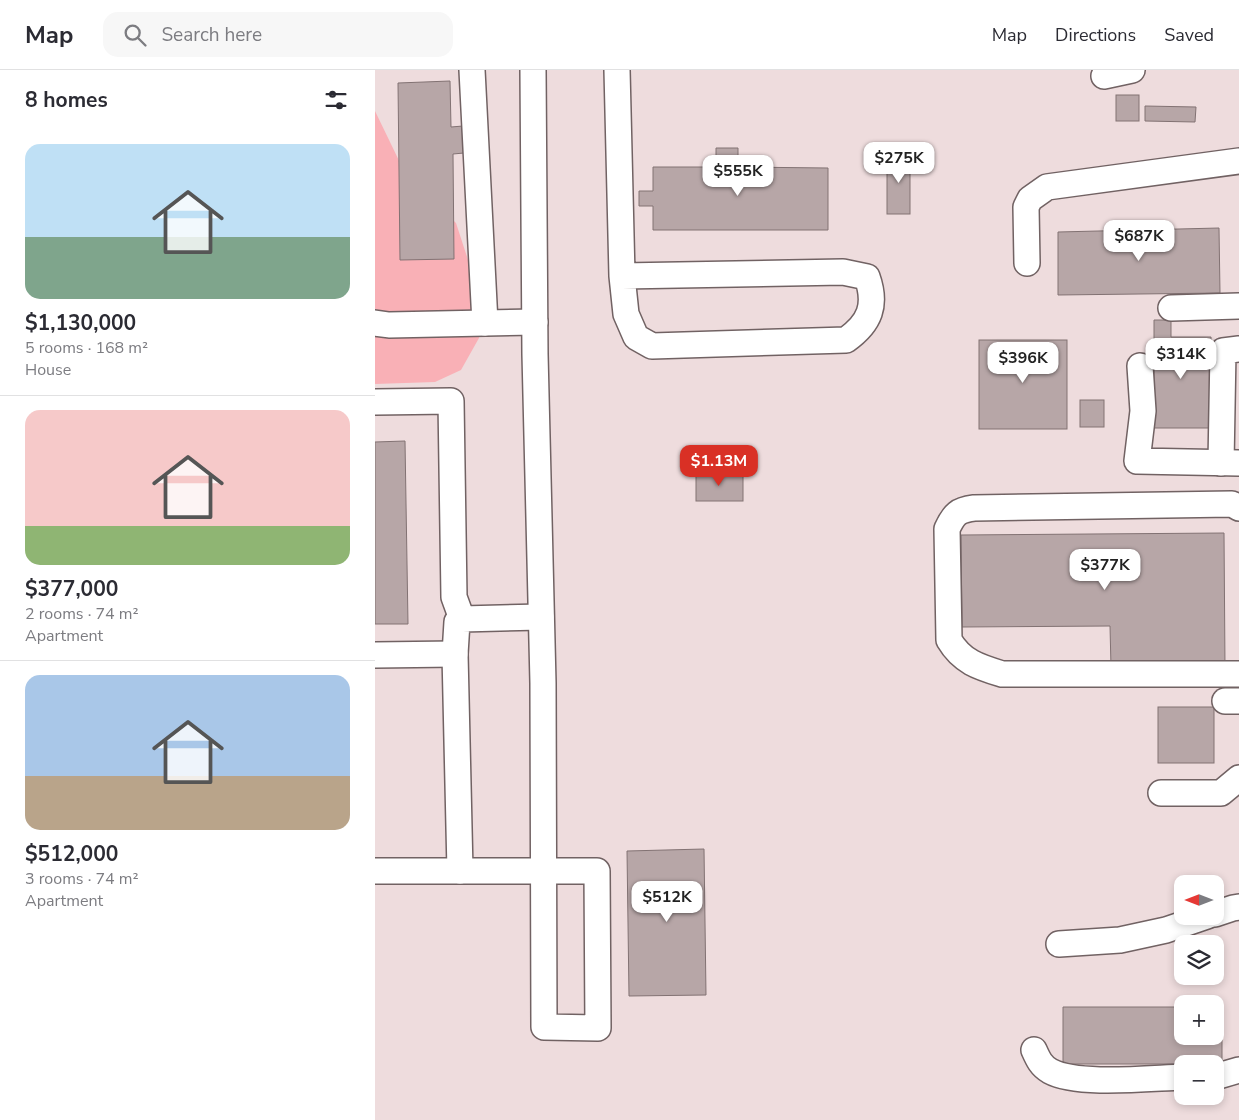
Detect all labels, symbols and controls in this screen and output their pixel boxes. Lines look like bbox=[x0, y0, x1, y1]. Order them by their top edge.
search box bbox=[103, 12, 453, 57]
text: Map bbox=[25, 19, 73, 51]
icon: search bbox=[121, 21, 149, 49]
text: Search here bbox=[161, 22, 262, 48]
text: Map bbox=[992, 23, 1027, 47]
text: Directions bbox=[1055, 23, 1136, 47]
text: Saved bbox=[1164, 23, 1214, 47]
text: 8 homes bbox=[25, 86, 108, 114]
icon: filters bbox=[322, 86, 350, 114]
pin: $275K bbox=[864, 142, 934, 184]
text: $275K bbox=[874, 147, 924, 169]
pin: $555K bbox=[703, 154, 773, 197]
text: $555K bbox=[713, 160, 763, 182]
icon: home bbox=[143, 177, 233, 267]
pin: $687K bbox=[1104, 220, 1174, 262]
text: $687K bbox=[1114, 225, 1164, 247]
text: $1,130,000 bbox=[25, 309, 136, 337]
text: 5 rooms · 168 m² bbox=[25, 337, 148, 359]
pin: $314K bbox=[1146, 338, 1216, 380]
pin: $396K bbox=[988, 342, 1058, 384]
text: $314K bbox=[1156, 343, 1206, 365]
text: $396K bbox=[998, 347, 1048, 369]
text: House bbox=[25, 359, 71, 381]
icon: home bbox=[143, 442, 233, 532]
pin: $1.13M bbox=[678, 444, 760, 487]
text: $1.13M bbox=[691, 450, 747, 472]
pin: $377K bbox=[1070, 548, 1140, 591]
text: $377K bbox=[1080, 554, 1130, 576]
text: $377,000 bbox=[25, 575, 118, 603]
text: 2 rooms · 74 m² bbox=[25, 603, 138, 625]
text: Apartment bbox=[25, 625, 103, 647]
icon: home bbox=[143, 707, 233, 797]
text: $512,000 bbox=[25, 840, 118, 868]
text: 3 rooms · 74 m² bbox=[25, 868, 138, 890]
north arrow bbox=[1174, 875, 1224, 925]
map controls bbox=[1174, 875, 1224, 1105]
pin: $512K bbox=[632, 880, 702, 923]
text: $512K bbox=[642, 886, 692, 908]
text: Apartment bbox=[25, 890, 103, 912]
button: layers bbox=[1174, 935, 1224, 985]
button: + bbox=[1174, 995, 1224, 1045]
button: − bbox=[1174, 1055, 1224, 1105]

